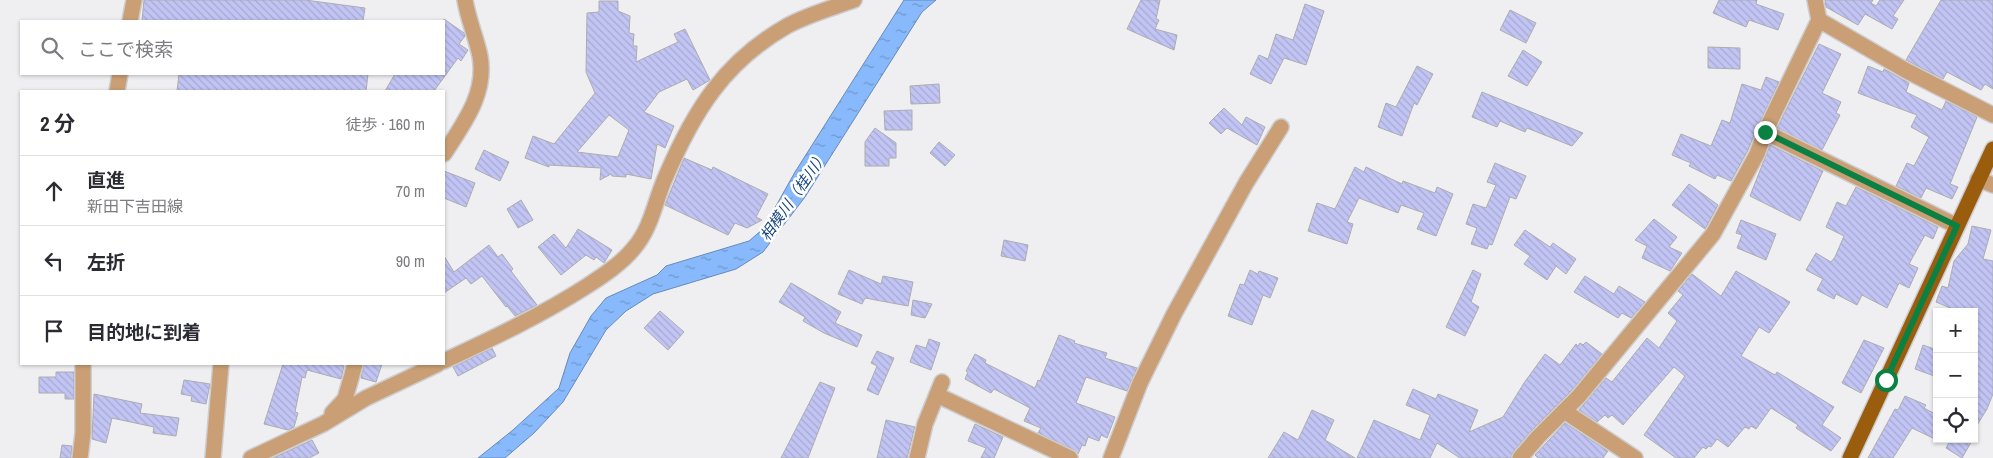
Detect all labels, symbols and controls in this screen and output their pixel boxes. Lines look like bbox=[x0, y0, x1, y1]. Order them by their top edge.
search box bbox=[20, 20, 445, 75]
icon: search bbox=[38, 34, 66, 62]
text: ここで検索 bbox=[78, 36, 173, 62]
text: 2 分 bbox=[40, 109, 75, 138]
text: 徒歩 · 160 m bbox=[346, 113, 425, 135]
route end bbox=[1754, 121, 1777, 144]
water label: 相模川（桂川） bbox=[755, 147, 832, 245]
text: 直進 bbox=[87, 167, 125, 193]
icon: ahead bbox=[40, 177, 68, 205]
text: 70 m bbox=[396, 180, 425, 202]
text: 新田下吉田線 bbox=[87, 195, 183, 217]
icon: left bbox=[40, 247, 68, 275]
text: 左折 bbox=[87, 249, 125, 275]
text: 90 m bbox=[396, 250, 425, 272]
map controls bbox=[1933, 308, 1978, 443]
button: + bbox=[1933, 308, 1978, 353]
icon: arrive bbox=[40, 317, 68, 345]
text: 目的地に到着 bbox=[87, 319, 201, 345]
button: − bbox=[1933, 353, 1978, 398]
route start bbox=[1875, 369, 1898, 392]
button: locate bbox=[1933, 398, 1978, 443]

